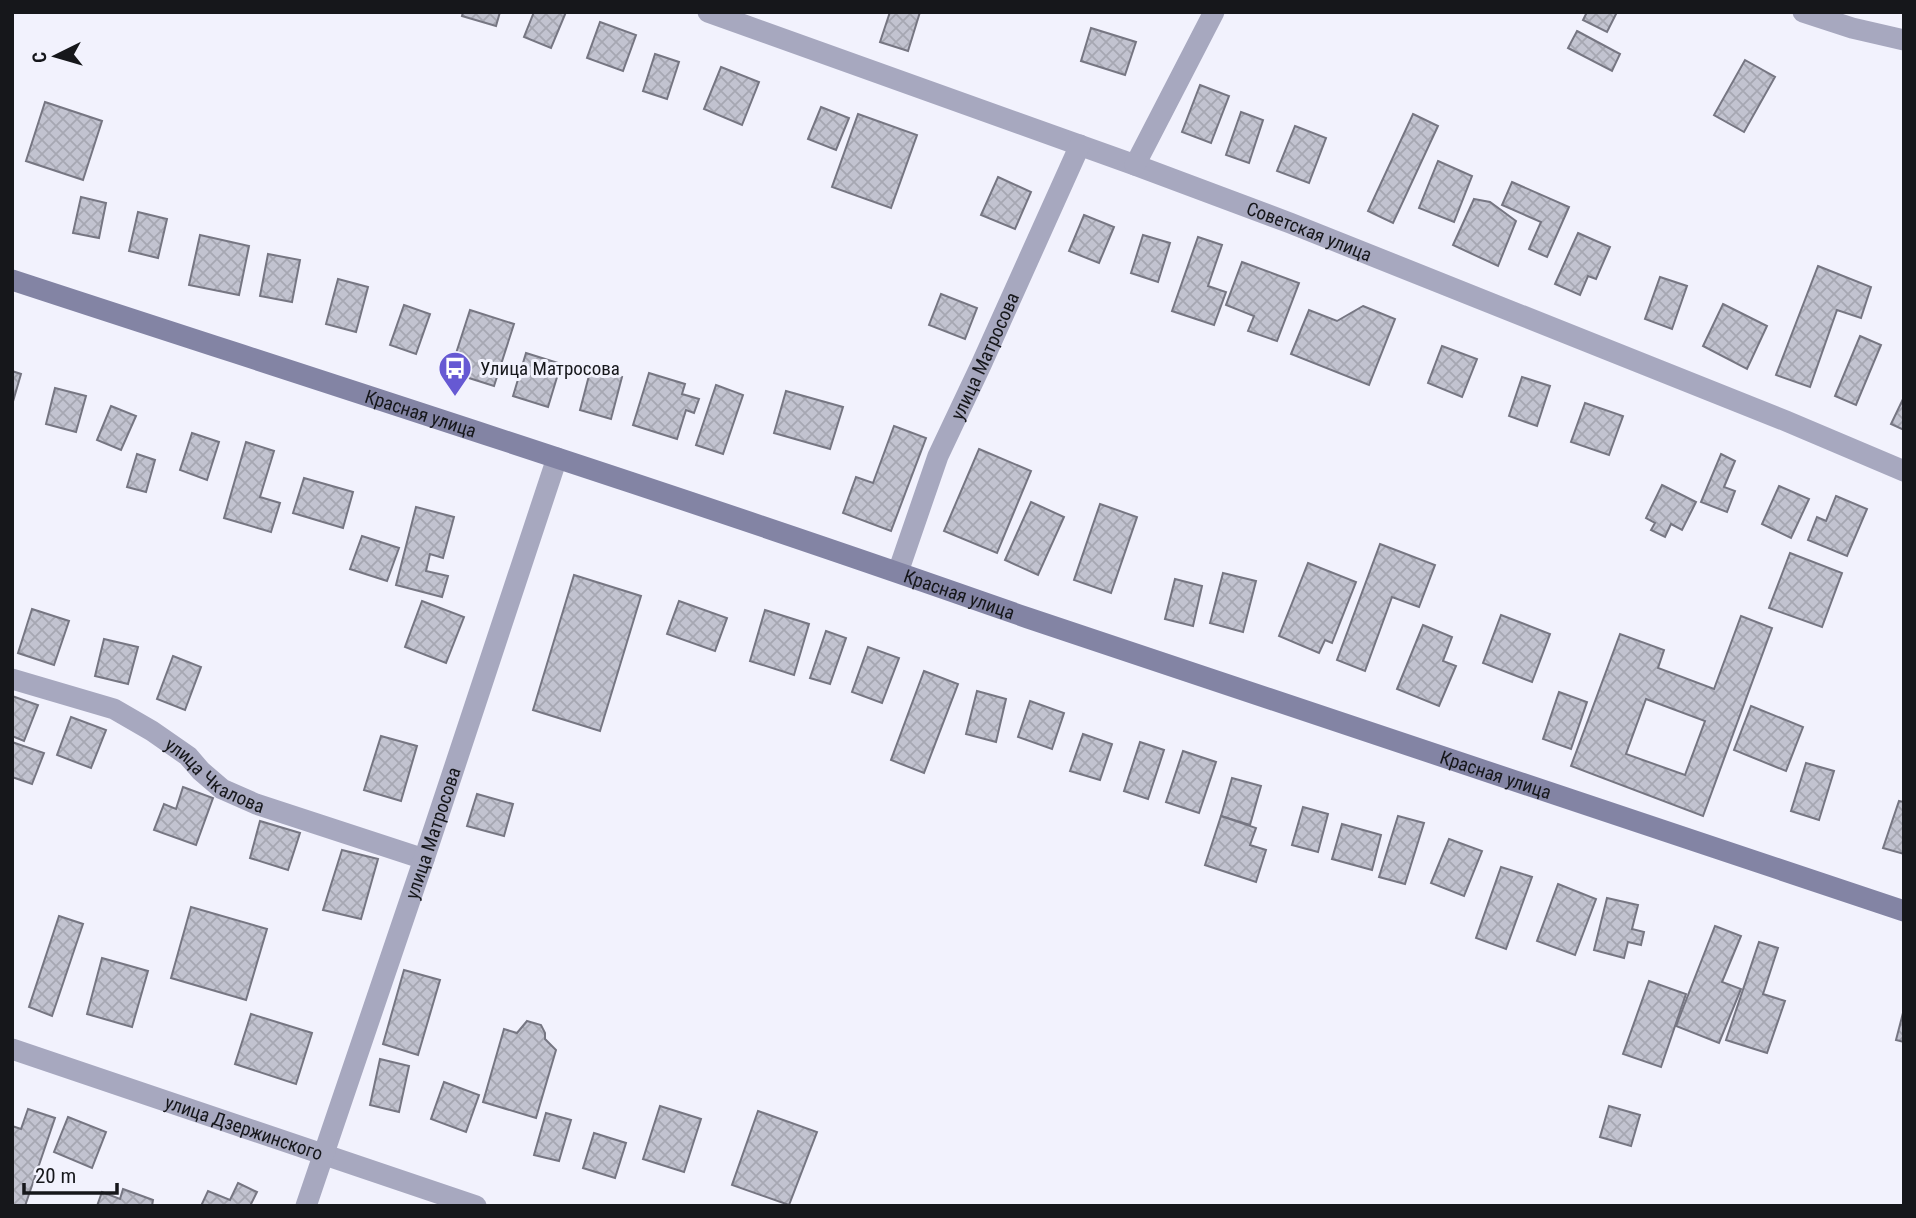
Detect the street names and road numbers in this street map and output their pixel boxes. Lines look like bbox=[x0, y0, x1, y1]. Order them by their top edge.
street label: Советская улица bbox=[1243, 197, 1375, 266]
street label: улица Матросова bbox=[946, 289, 1024, 424]
street label: Красная улица bbox=[362, 385, 479, 443]
street label: Красная улица bbox=[901, 565, 1018, 624]
street label: улица Чкалова bbox=[161, 733, 267, 818]
street label: Красная улица bbox=[1437, 746, 1554, 804]
street label: улица Матросова bbox=[400, 764, 466, 902]
street label: улица Дзержинского bbox=[162, 1091, 326, 1165]

